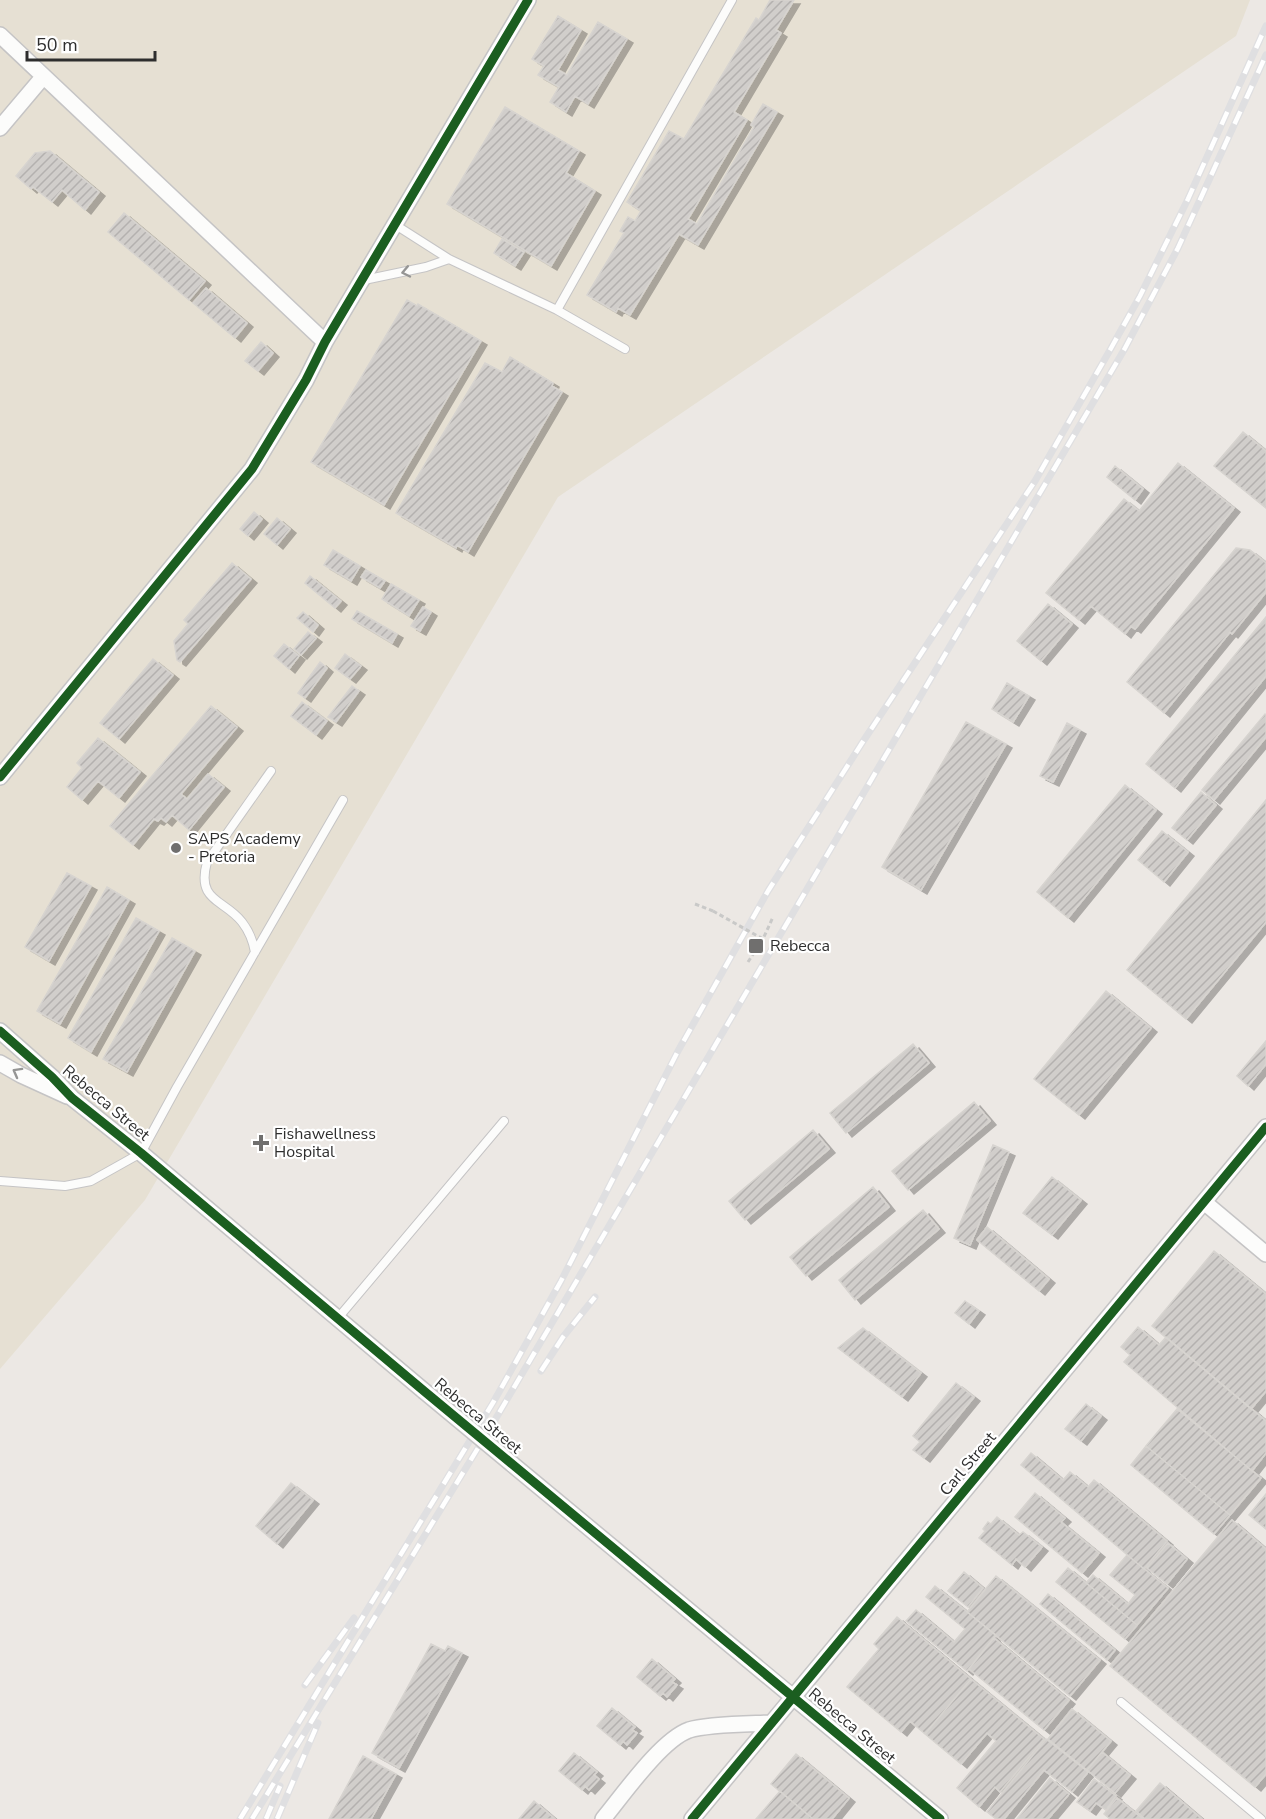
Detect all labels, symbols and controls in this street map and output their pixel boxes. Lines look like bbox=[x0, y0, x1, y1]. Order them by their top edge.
scale bar bbox=[27, 24, 154, 62]
text: 50 m bbox=[36, 33, 78, 57]
one-way arrow bbox=[401, 264, 411, 277]
place label: SAPS Academy - Pretoria bbox=[188, 828, 301, 868]
marker: SAPS Academy - Pretoria bbox=[169, 841, 183, 855]
place label: Rebecca bbox=[770, 935, 830, 957]
marker: Rebecca bbox=[747, 937, 765, 955]
street label: Rebecca Street bbox=[58, 1060, 155, 1146]
one-way arrow bbox=[13, 1068, 23, 1080]
place label: Fishawellness Hospital bbox=[274, 1123, 376, 1163]
marker: Fishawellness Hospital bbox=[252, 1134, 270, 1152]
street label: Rebecca Street bbox=[430, 1373, 527, 1459]
street label: Carl Street bbox=[935, 1427, 1001, 1501]
street label: Rebecca Street bbox=[804, 1683, 901, 1769]

